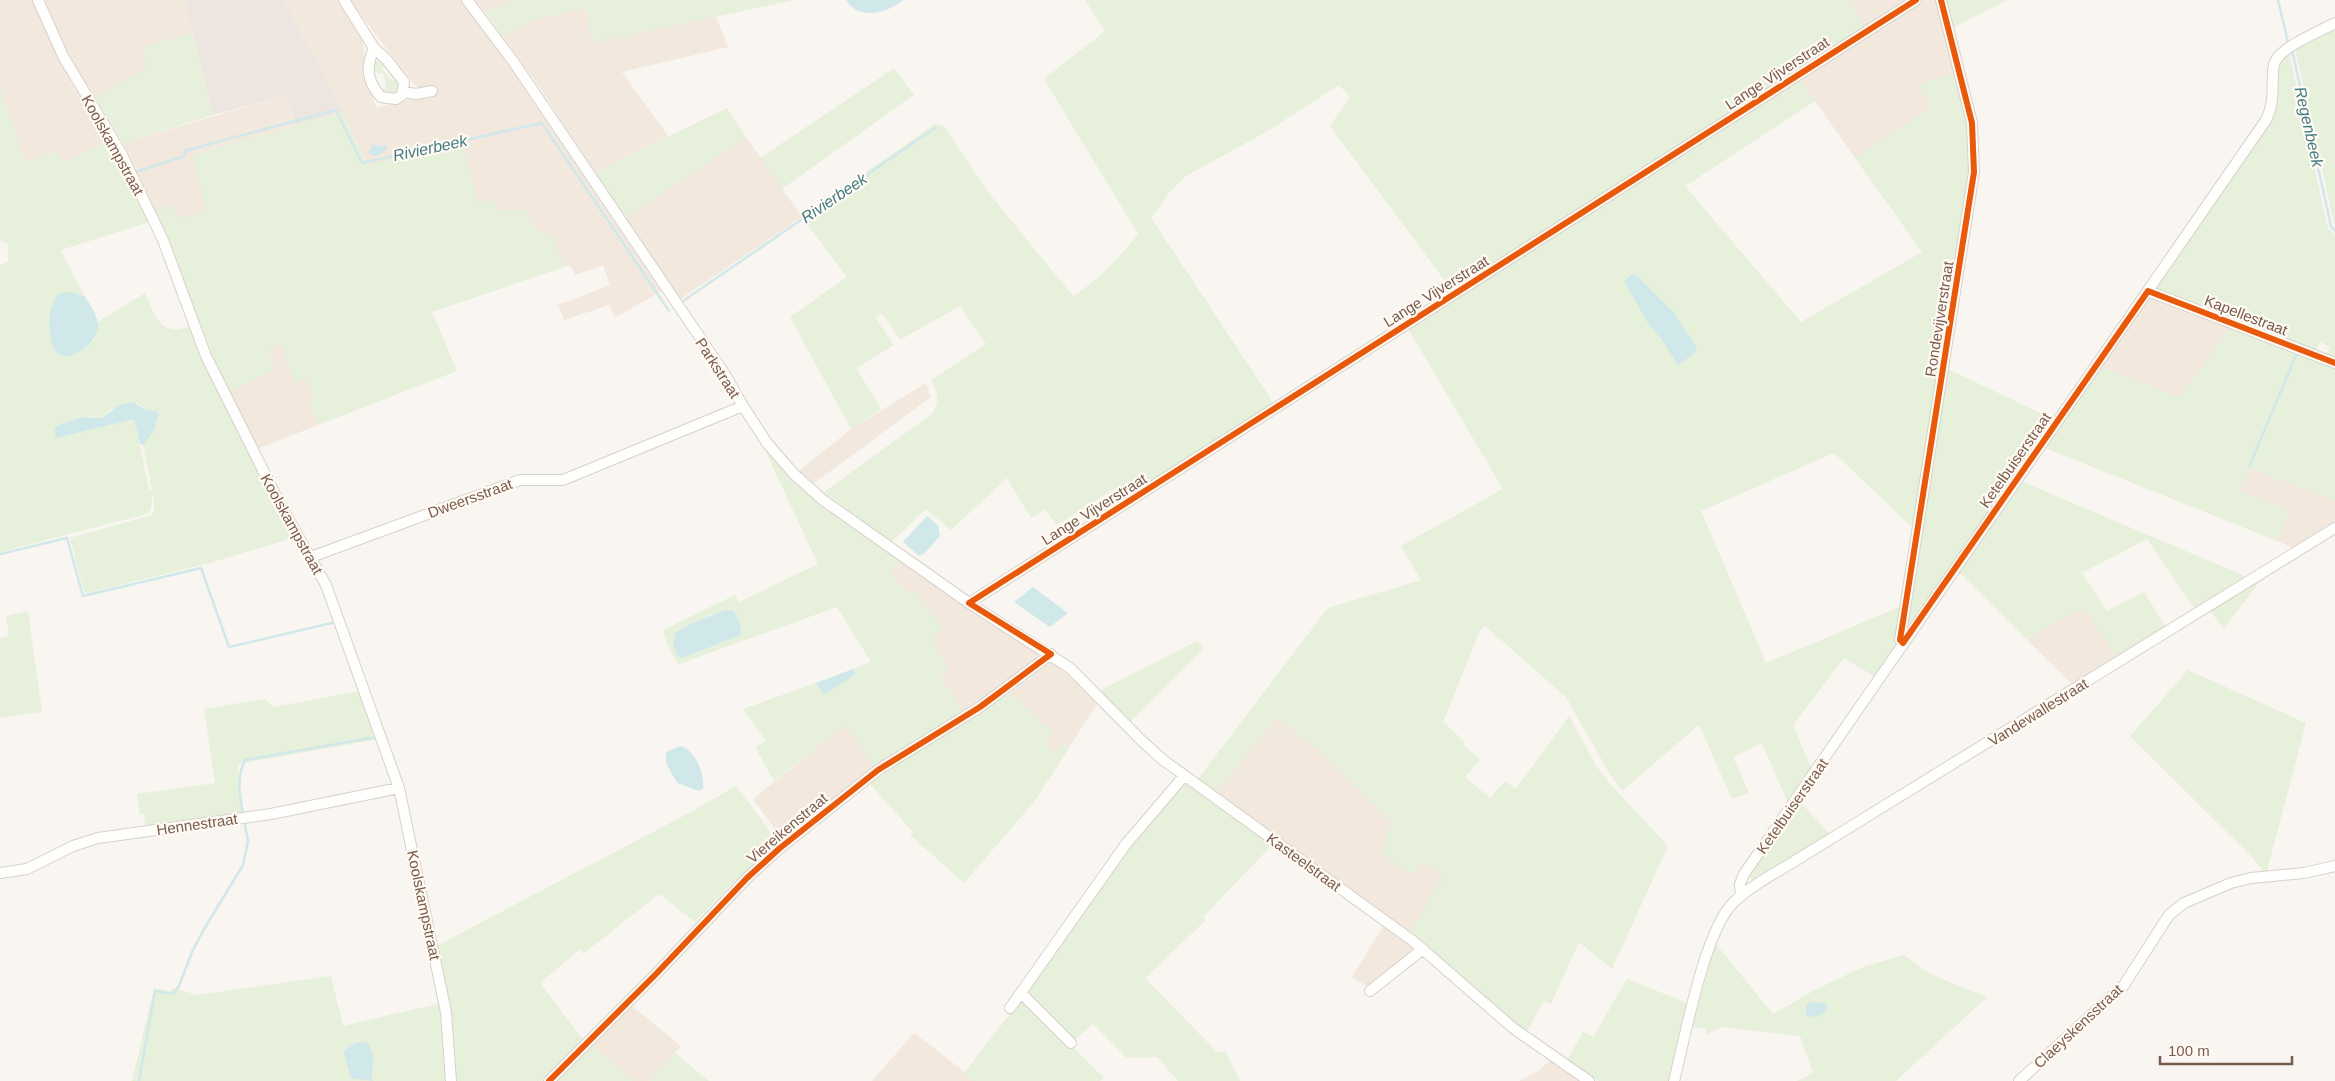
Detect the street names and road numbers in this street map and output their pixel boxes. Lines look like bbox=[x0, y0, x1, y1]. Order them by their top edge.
street label: Lange Vijverstraat bbox=[1722, 33, 1833, 113]
street label: Koolskampstraat bbox=[78, 92, 148, 199]
street label: Lange Vijverstraat bbox=[1380, 251, 1492, 330]
street label: Rondevijverstraat bbox=[1921, 259, 1957, 378]
street label: Kapellestraat bbox=[2202, 291, 2291, 339]
street label: Parkstraat bbox=[692, 335, 744, 402]
street label: Ketelbuiserstraat bbox=[1976, 408, 2055, 511]
street label: Lange Vijverstraat bbox=[1038, 469, 1150, 548]
street label: Koolskampstraat bbox=[257, 471, 327, 578]
street label: Dweersstraat bbox=[426, 475, 515, 521]
street label: Vandewallestraat bbox=[1985, 674, 2092, 749]
street label: Ketelbuiserstraat bbox=[1753, 754, 1832, 857]
street label: Viereikenstraat bbox=[743, 789, 831, 867]
street label: Hennestraat bbox=[155, 810, 239, 838]
street label: Kasteelstraat bbox=[1264, 829, 1345, 895]
street label: Koolskampstraat bbox=[404, 849, 444, 962]
street label: Claeyskensstraat bbox=[2030, 980, 2126, 1071]

